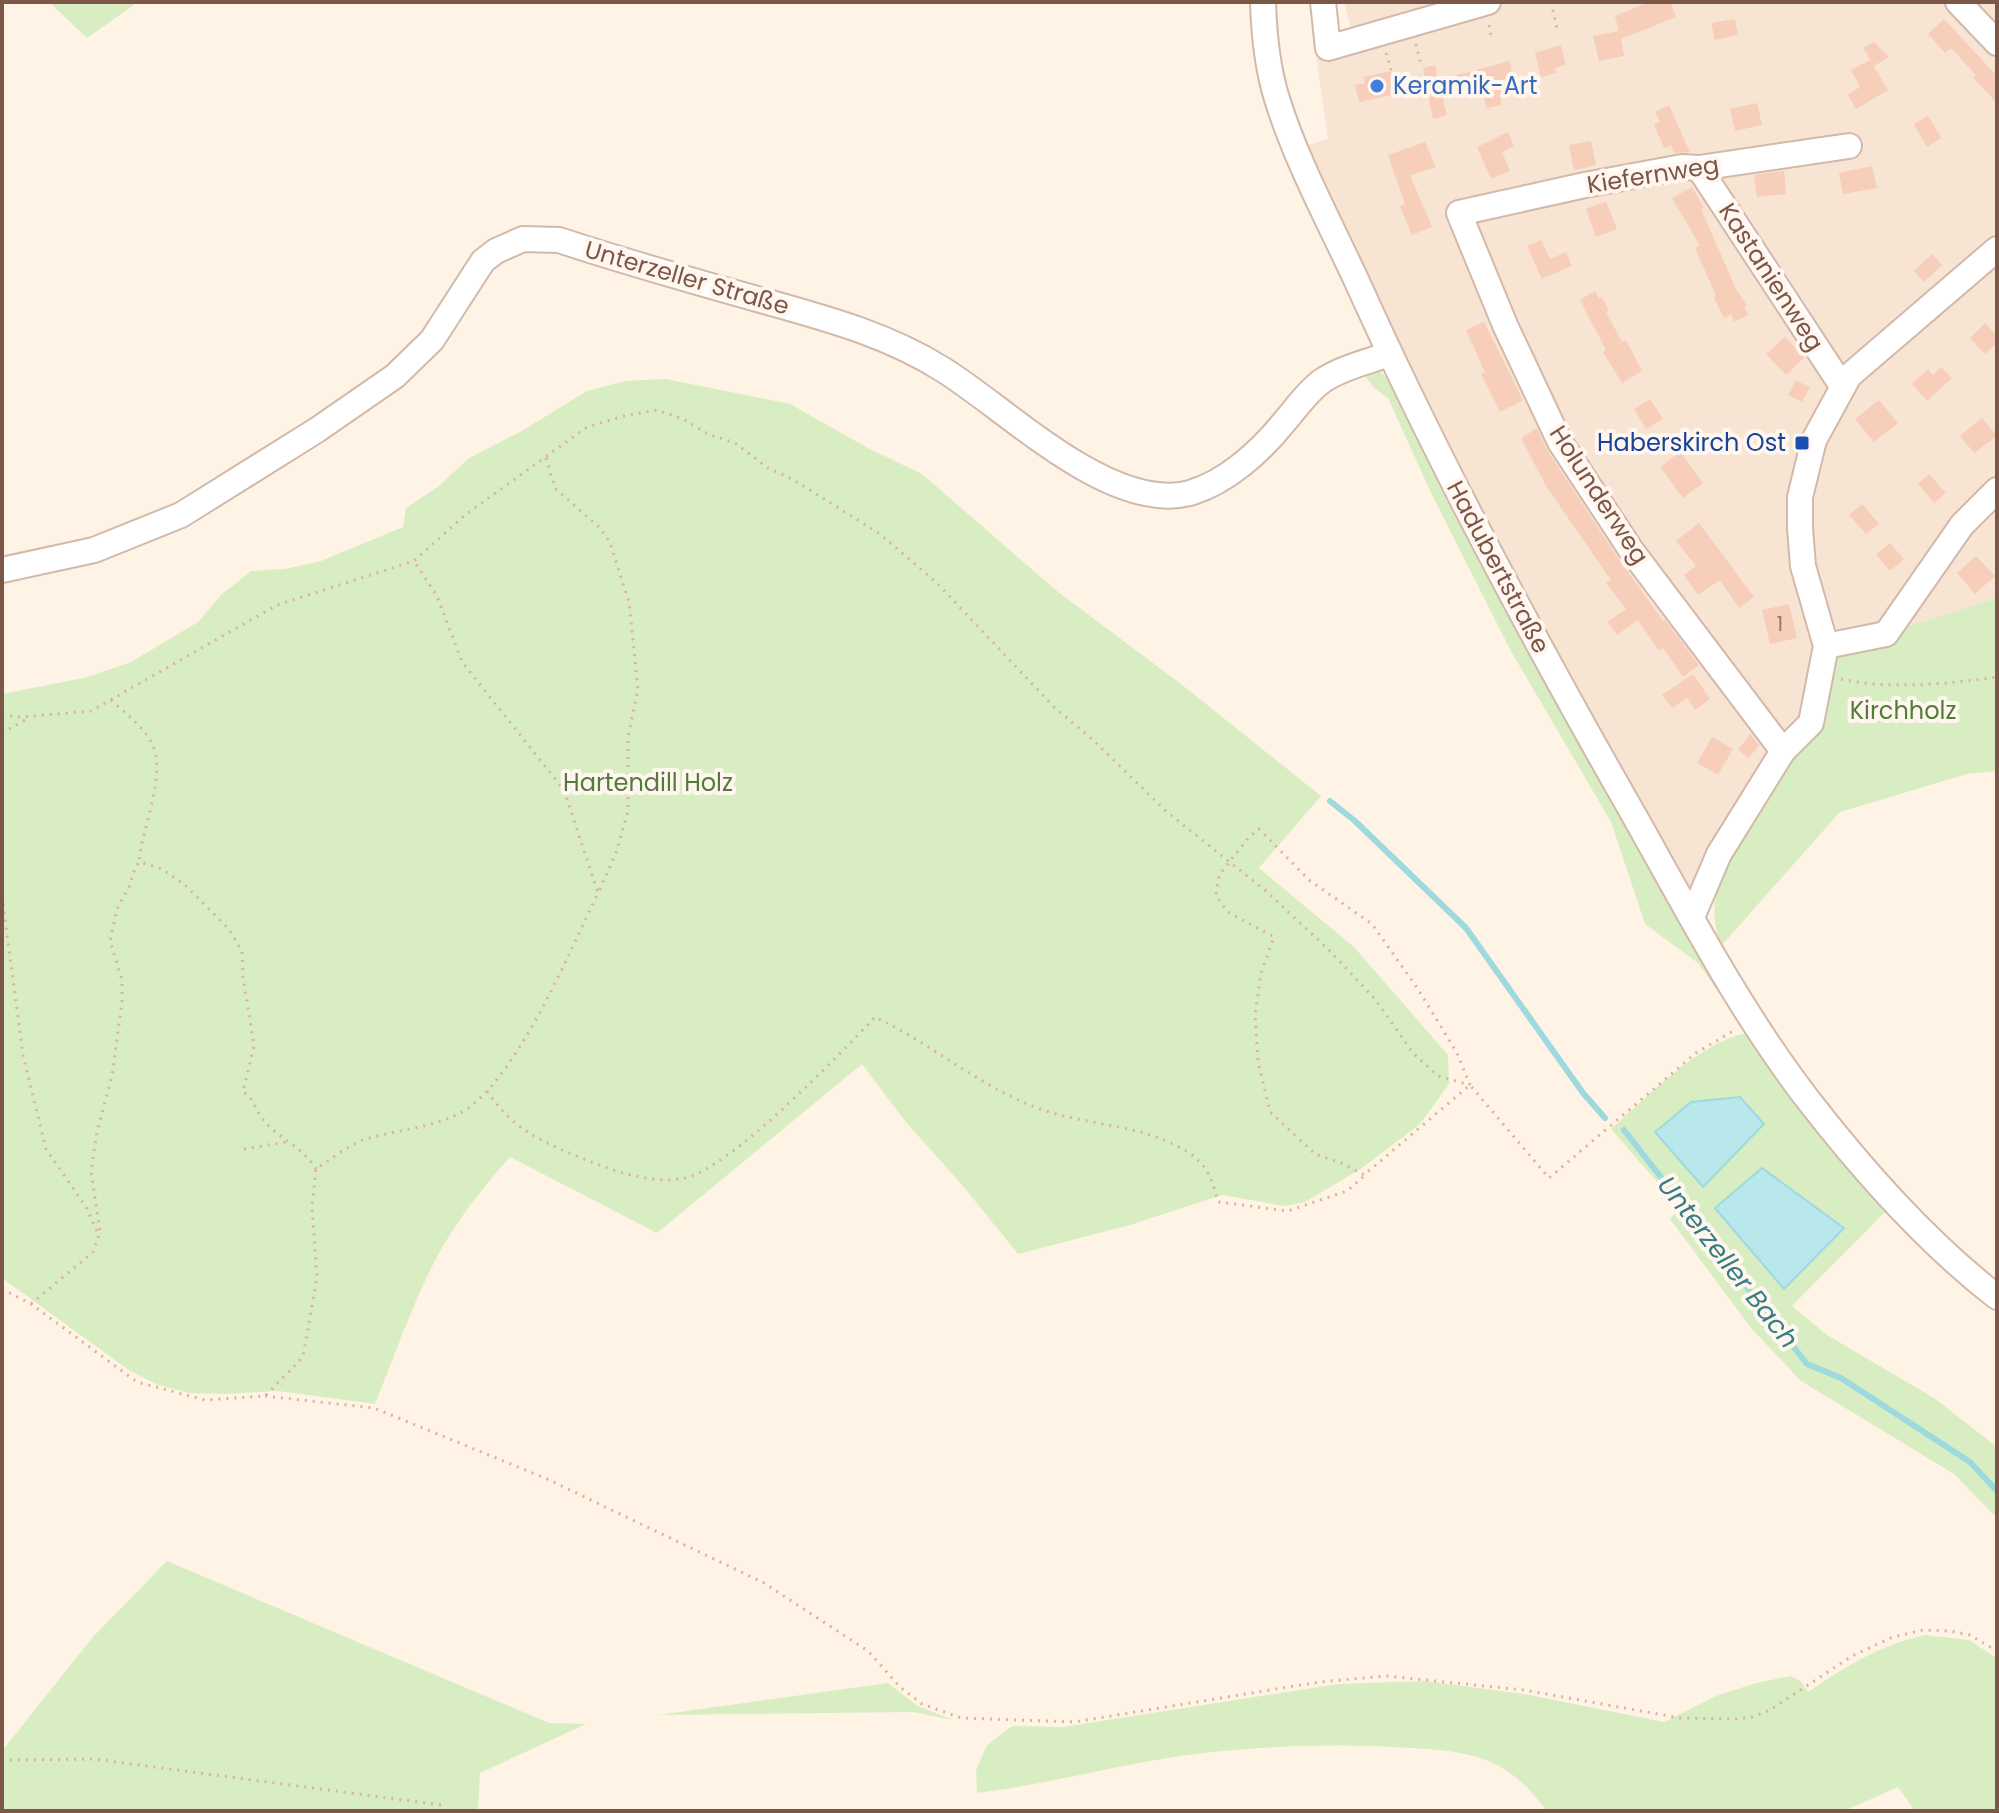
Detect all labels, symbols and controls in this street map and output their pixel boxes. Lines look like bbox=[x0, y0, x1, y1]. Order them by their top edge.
place label: Keramik-Art bbox=[1393, 69, 1538, 102]
marker: Keramik-Art bbox=[1368, 77, 1386, 95]
street label: Kiefernweg bbox=[1585, 148, 1721, 201]
street label: Kastanienweg bbox=[1711, 196, 1832, 357]
street label: Unterzeller Straße bbox=[581, 233, 793, 322]
street label: Holunderweg bbox=[1542, 419, 1657, 571]
place label: Haberskirch Ost bbox=[1597, 426, 1786, 459]
marker: Haberskirch Ost bbox=[1793, 434, 1811, 452]
street label: Hadubertstraße bbox=[1439, 475, 1558, 659]
house number: 1 bbox=[1777, 610, 1783, 638]
park label: Kirchholz bbox=[1850, 694, 1956, 727]
park label: Hartendill Holz bbox=[563, 766, 733, 799]
water label: Unterzeller Bach bbox=[1649, 1168, 1807, 1356]

